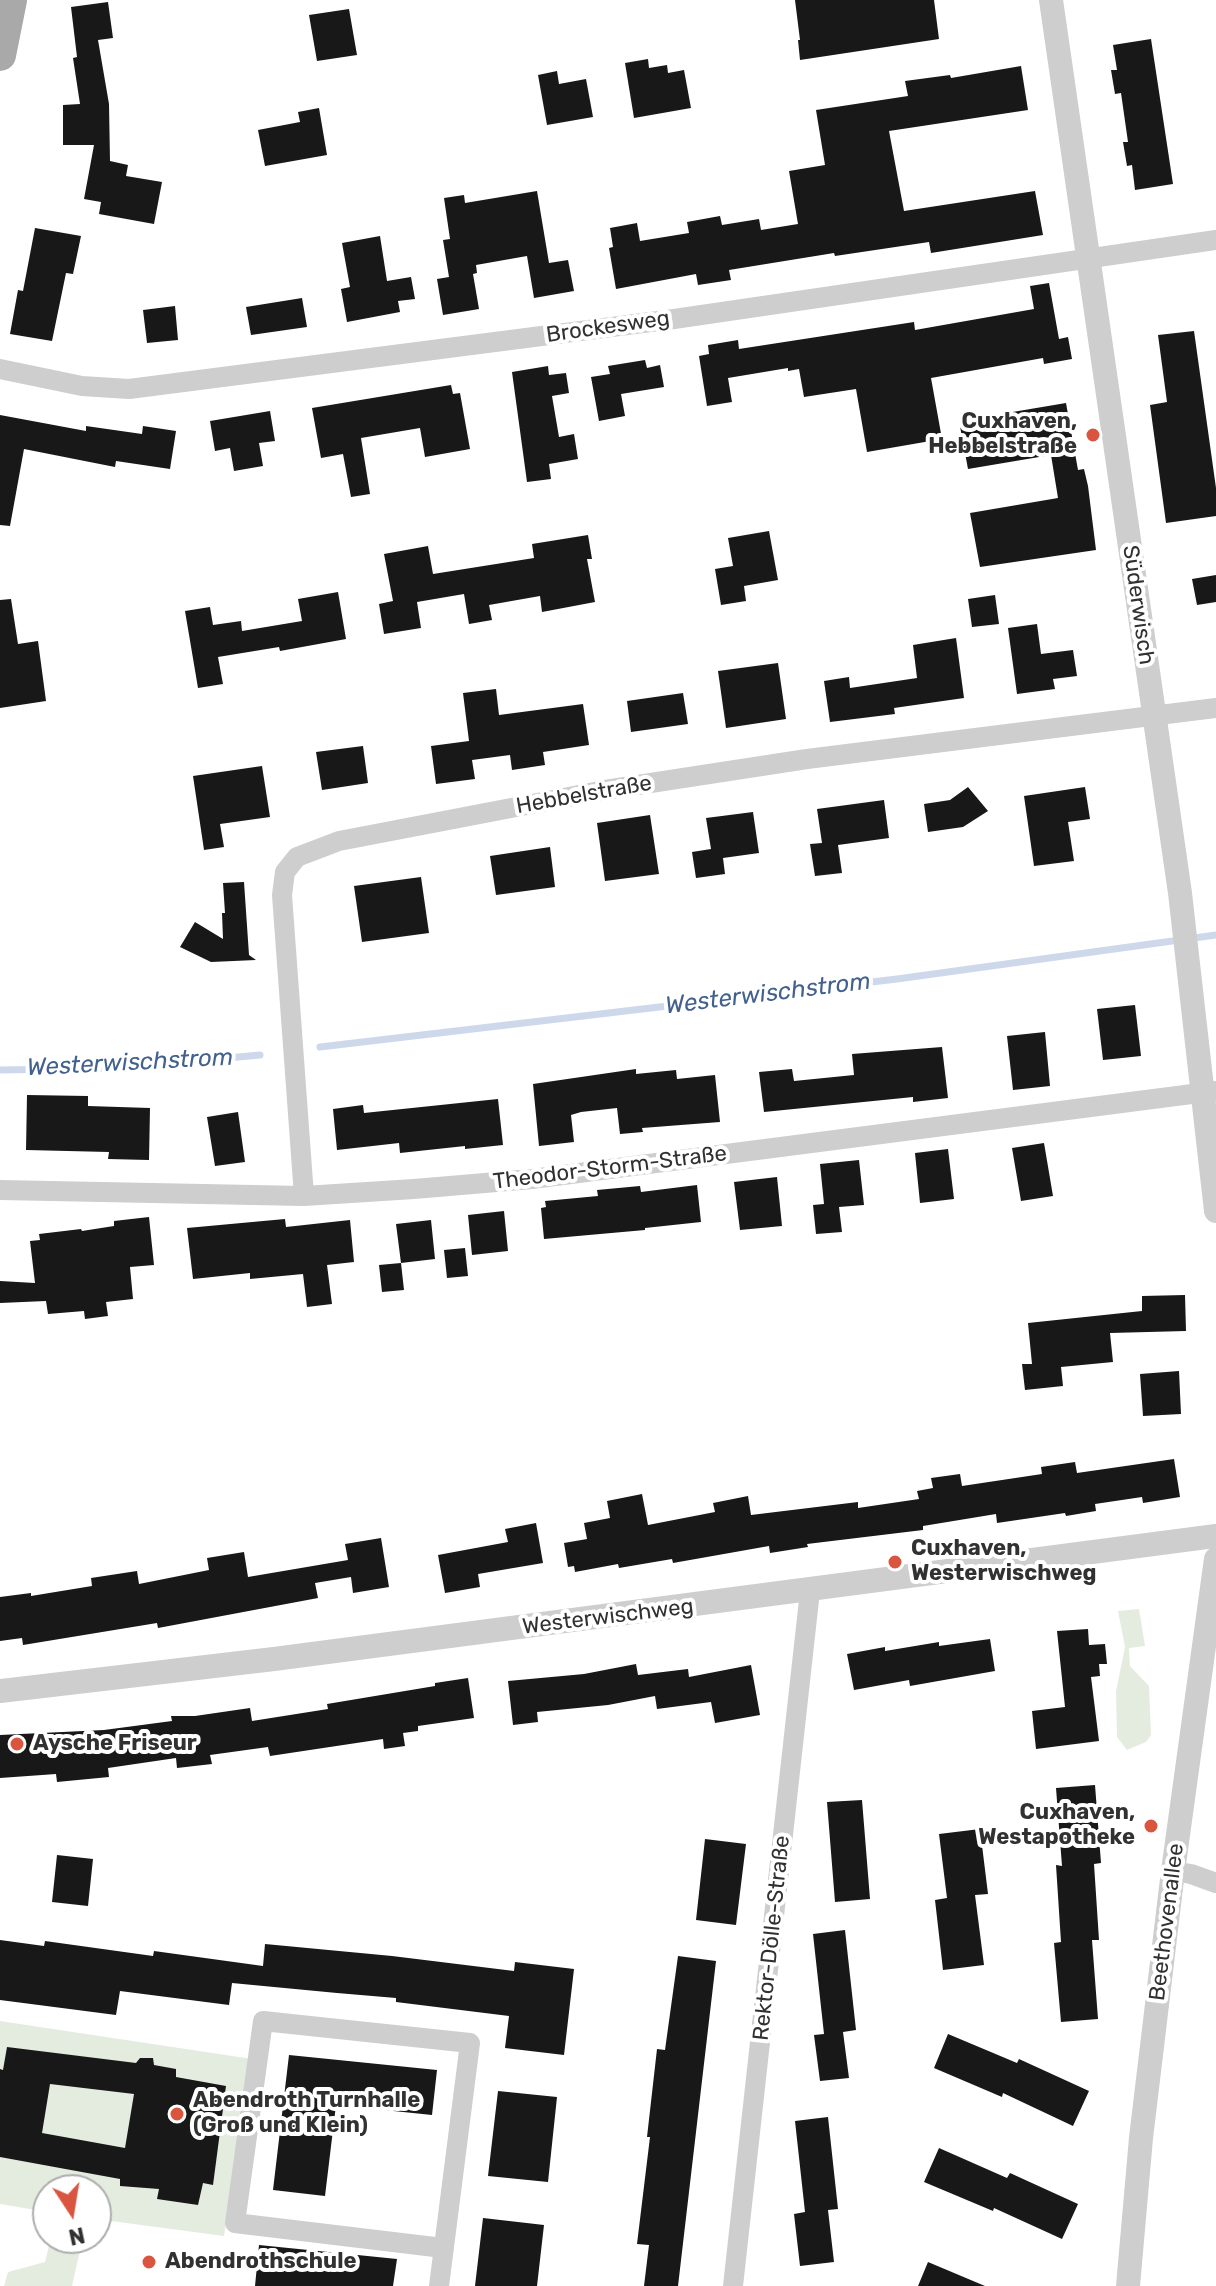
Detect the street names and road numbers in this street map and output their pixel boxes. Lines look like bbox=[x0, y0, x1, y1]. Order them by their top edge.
street label: Brockesweg bbox=[545, 305, 671, 349]
street label: Süderwisch bbox=[1117, 544, 1159, 666]
street label: Hebbelstraße bbox=[514, 770, 654, 820]
street label: Theodor-Storm-Straße bbox=[492, 1141, 728, 1195]
street label: Westerwischweg bbox=[521, 1593, 695, 1641]
street label: Rektor-Dölle-Straße bbox=[748, 1834, 796, 2042]
street label: Beethovenallee bbox=[1144, 1842, 1190, 2002]

